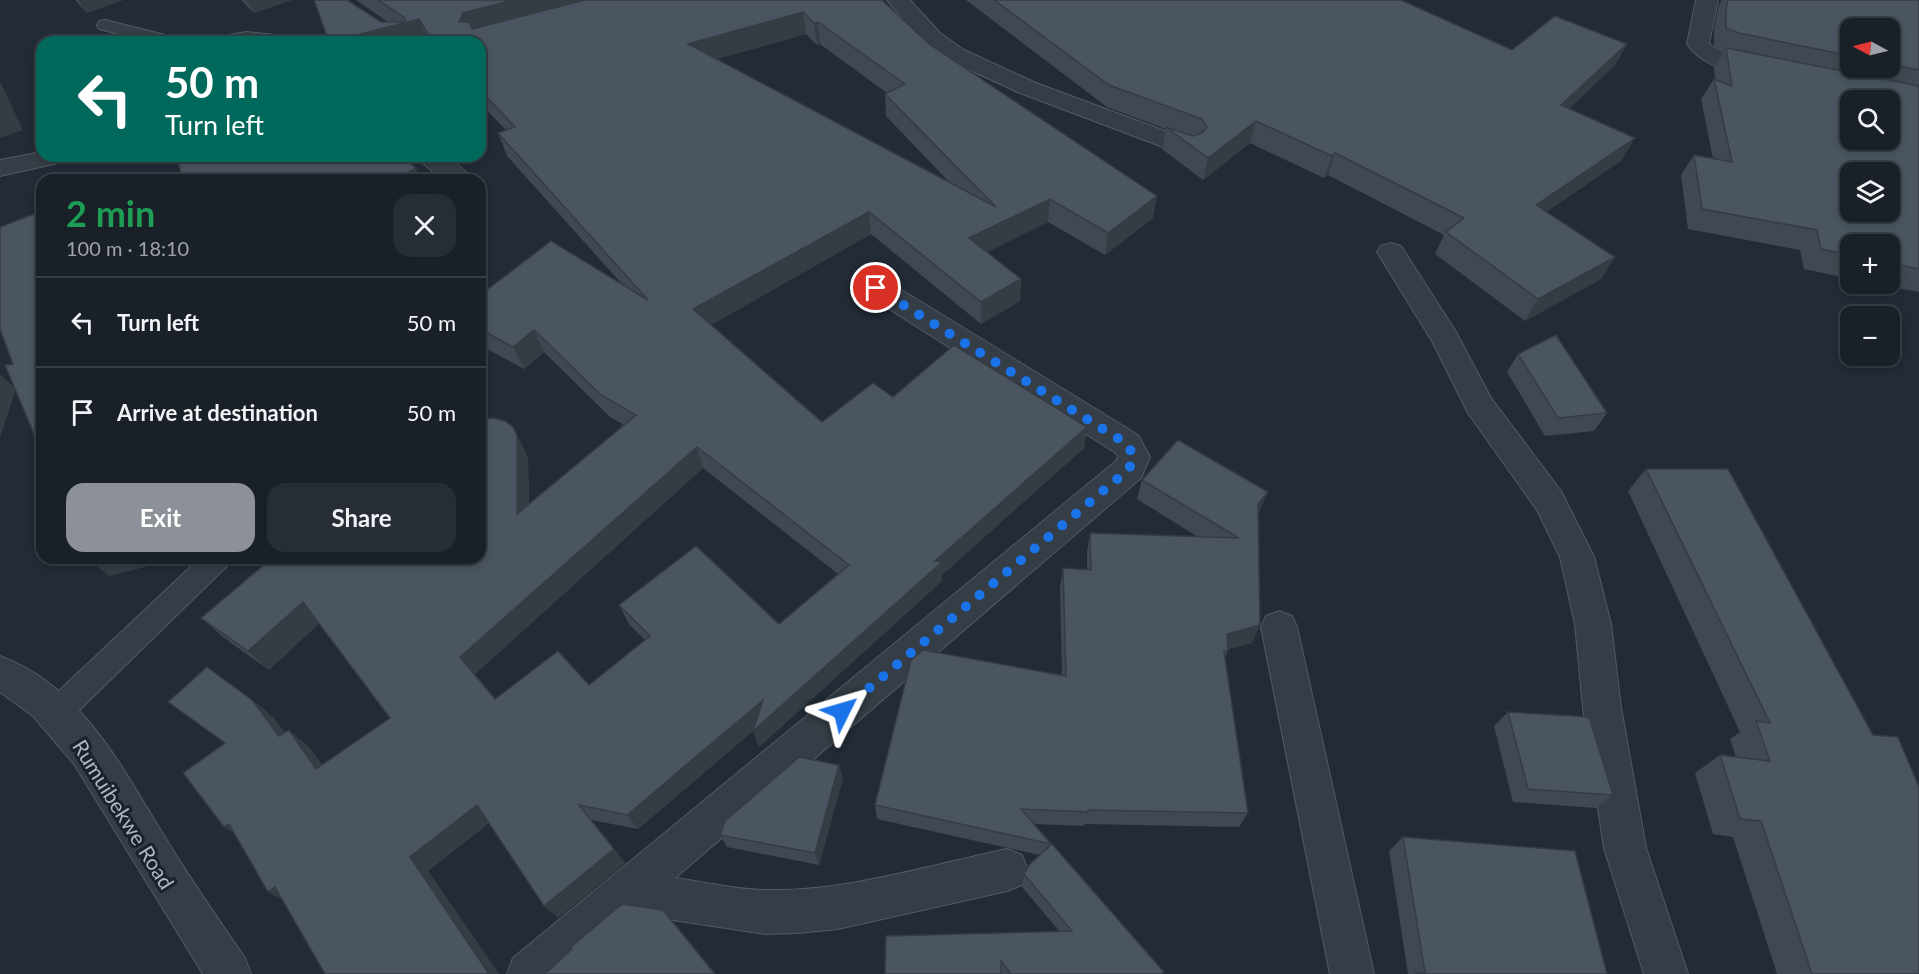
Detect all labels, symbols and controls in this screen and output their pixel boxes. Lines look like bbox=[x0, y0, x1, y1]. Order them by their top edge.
north arrow bbox=[1840, 18, 1900, 78]
map controls bbox=[1840, 18, 1900, 366]
text: 50 m bbox=[165, 57, 259, 107]
icon: left bbox=[66, 60, 144, 138]
button: search bbox=[1840, 90, 1900, 150]
text: Turn left bbox=[165, 108, 264, 141]
button: layers bbox=[1840, 162, 1900, 222]
text: 2 min bbox=[66, 191, 155, 235]
button: close bbox=[393, 194, 456, 257]
button: + bbox=[1840, 234, 1900, 294]
text: 100 m · 18:10 bbox=[66, 236, 189, 260]
pin bbox=[850, 262, 901, 313]
icon: arrive bbox=[859, 271, 892, 304]
icon: left bbox=[66, 306, 99, 339]
button: − bbox=[1840, 306, 1900, 366]
text: Turn left bbox=[117, 309, 199, 336]
text: 50 m bbox=[407, 309, 456, 336]
icon: arrive bbox=[66, 396, 99, 429]
text: Arrive at destination bbox=[117, 399, 318, 426]
text: 50 m bbox=[407, 399, 456, 426]
button: Exit bbox=[66, 483, 255, 552]
button: Share bbox=[267, 483, 456, 552]
position arrow bbox=[810, 679, 874, 743]
street label: Rumuibekwe Road bbox=[68, 735, 180, 893]

